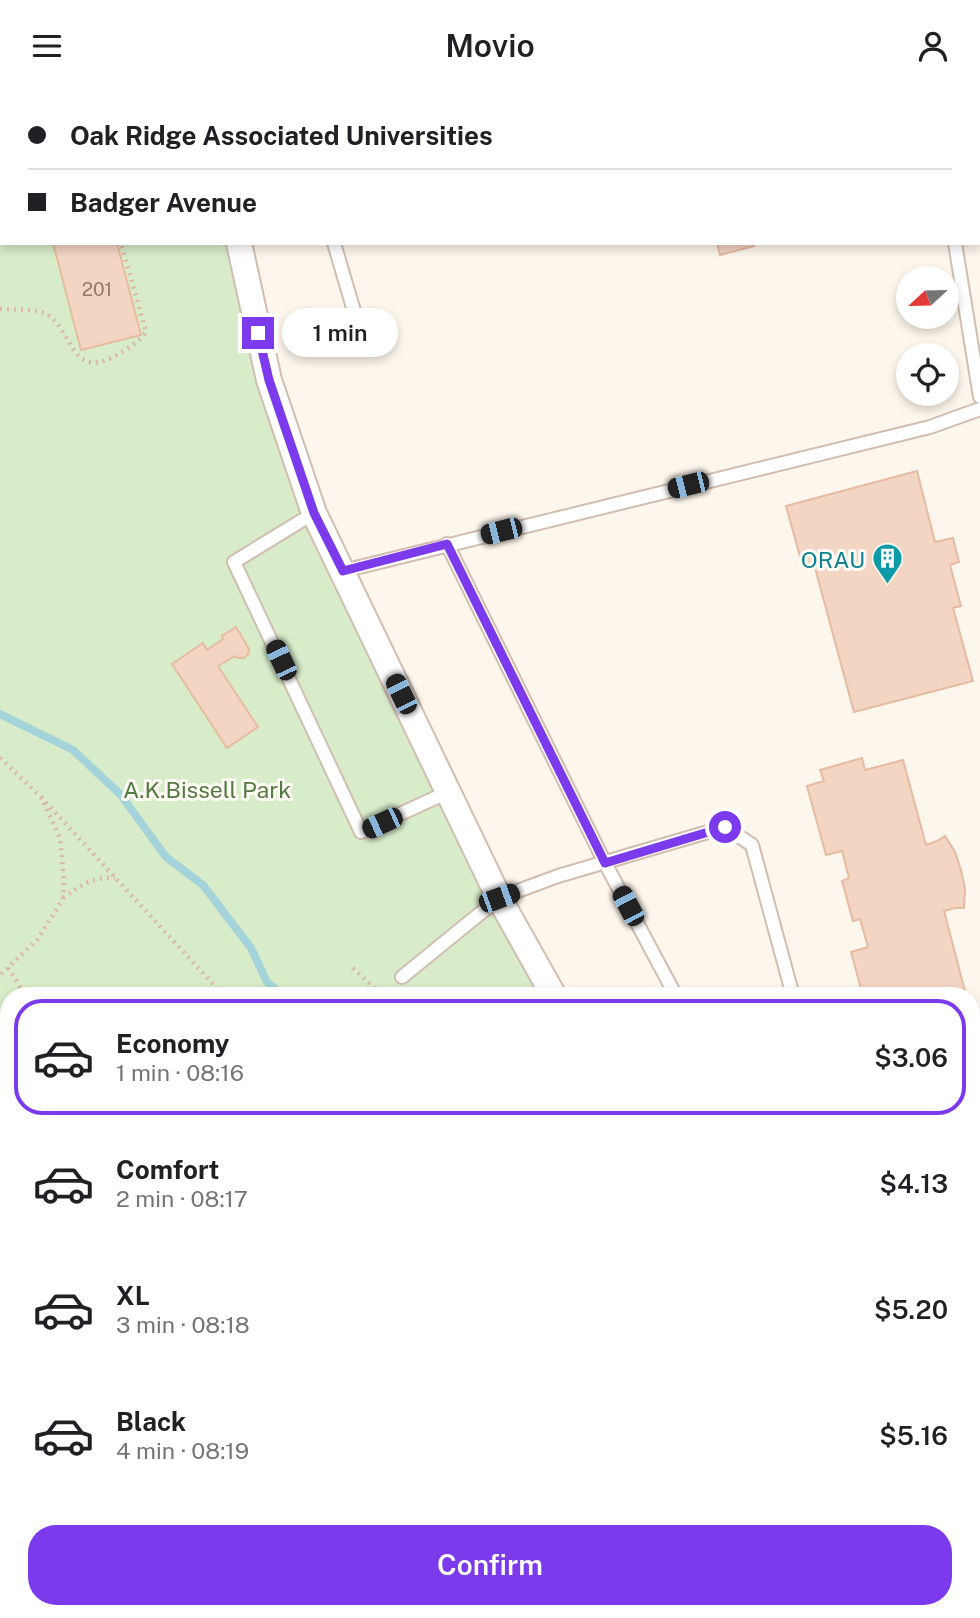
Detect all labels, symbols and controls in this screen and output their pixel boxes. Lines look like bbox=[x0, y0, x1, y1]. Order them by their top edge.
icon: menu bbox=[28, 27, 66, 65]
text: Movio bbox=[445, 27, 535, 64]
icon: person bbox=[914, 27, 952, 65]
text: Oak Ridge Associated Universities bbox=[70, 120, 493, 151]
text: Badger Avenue bbox=[70, 187, 257, 218]
north arrow bbox=[896, 266, 959, 329]
map controls bbox=[896, 266, 959, 406]
house number: 201 bbox=[82, 278, 112, 300]
callout: 1 min bbox=[282, 309, 398, 357]
route end bbox=[242, 317, 274, 349]
text: 1 min bbox=[313, 319, 367, 346]
button: locate bbox=[896, 343, 959, 406]
car bbox=[666, 470, 711, 500]
car bbox=[479, 516, 524, 546]
building icon: ORAU bbox=[871, 542, 905, 586]
place label: ORAU bbox=[801, 546, 865, 573]
car bbox=[263, 637, 300, 683]
car bbox=[383, 671, 420, 717]
park label: A.K.Bissell Park bbox=[123, 776, 291, 803]
car bbox=[359, 805, 406, 841]
route start bbox=[709, 811, 741, 843]
car bbox=[476, 881, 523, 915]
car bbox=[609, 883, 648, 929]
icon: car bbox=[32, 1026, 95, 1089]
text: Economy bbox=[116, 1028, 229, 1059]
text: $3.06 bbox=[874, 1042, 948, 1073]
text: 1 min · 08:16 bbox=[116, 1059, 244, 1086]
icon: car bbox=[32, 1152, 95, 1215]
text: Comfort bbox=[116, 1154, 219, 1185]
text: $4.13 bbox=[880, 1168, 948, 1199]
text: 2 min · 08:17 bbox=[116, 1185, 248, 1212]
icon: car bbox=[32, 1278, 95, 1341]
text: XL bbox=[116, 1280, 150, 1311]
text: $5.20 bbox=[874, 1294, 948, 1325]
text: 3 min · 08:18 bbox=[116, 1311, 250, 1338]
icon: car bbox=[32, 1404, 95, 1467]
text: Black bbox=[116, 1406, 186, 1437]
text: $5.16 bbox=[879, 1420, 948, 1451]
text: 4 min · 08:19 bbox=[116, 1437, 249, 1464]
button: Confirm bbox=[28, 1525, 952, 1605]

